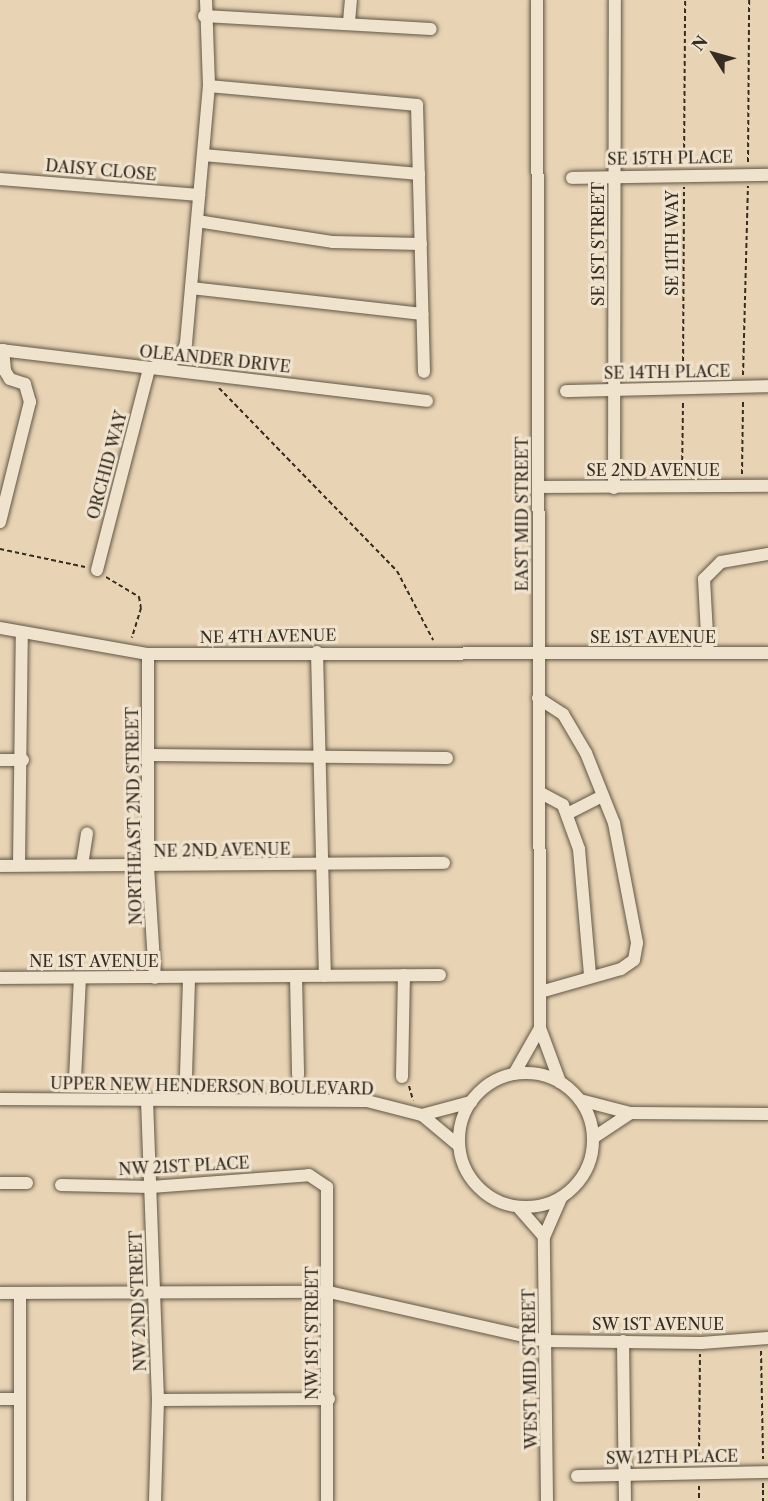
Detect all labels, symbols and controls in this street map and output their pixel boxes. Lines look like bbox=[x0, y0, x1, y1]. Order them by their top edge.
north arrow bbox=[684, 24, 744, 84]
text: N bbox=[687, 32, 712, 55]
street label: SE 15TH PLACE bbox=[607, 147, 733, 169]
street label: DAISY CLOSE bbox=[44, 156, 158, 184]
street label: SE 1ST STREET bbox=[588, 182, 608, 306]
street label: SE 11TH WAY bbox=[662, 190, 682, 296]
street label: OLEANDER DRIVE bbox=[138, 341, 292, 377]
street label: SE 14TH PLACE bbox=[604, 361, 730, 383]
street label: ORCHID WAY bbox=[83, 408, 131, 522]
street label: EAST MID STREET bbox=[512, 436, 532, 592]
street label: SE 2ND AVENUE bbox=[586, 460, 720, 480]
street label: NE 4TH AVENUE bbox=[199, 625, 337, 647]
street label: SE 1ST AVENUE bbox=[589, 627, 717, 647]
street label: NORTHEAST 2ND STREET bbox=[122, 706, 146, 926]
street label: NE 2ND AVENUE bbox=[153, 839, 291, 861]
street label: NE 1ST AVENUE bbox=[29, 951, 159, 971]
street label: UPPER NEW HENDERSON BOULEVARD bbox=[49, 1074, 375, 1098]
street label: NW 21ST PLACE bbox=[117, 1153, 251, 1179]
street label: NW 2ND STREET bbox=[126, 1230, 150, 1372]
street label: NW 1ST STREET bbox=[302, 1266, 322, 1400]
street label: WEST MID STREET bbox=[519, 1288, 541, 1450]
street label: SW 1ST AVENUE bbox=[591, 1314, 725, 1334]
street label: SW 12TH PLACE bbox=[605, 1446, 739, 1468]

